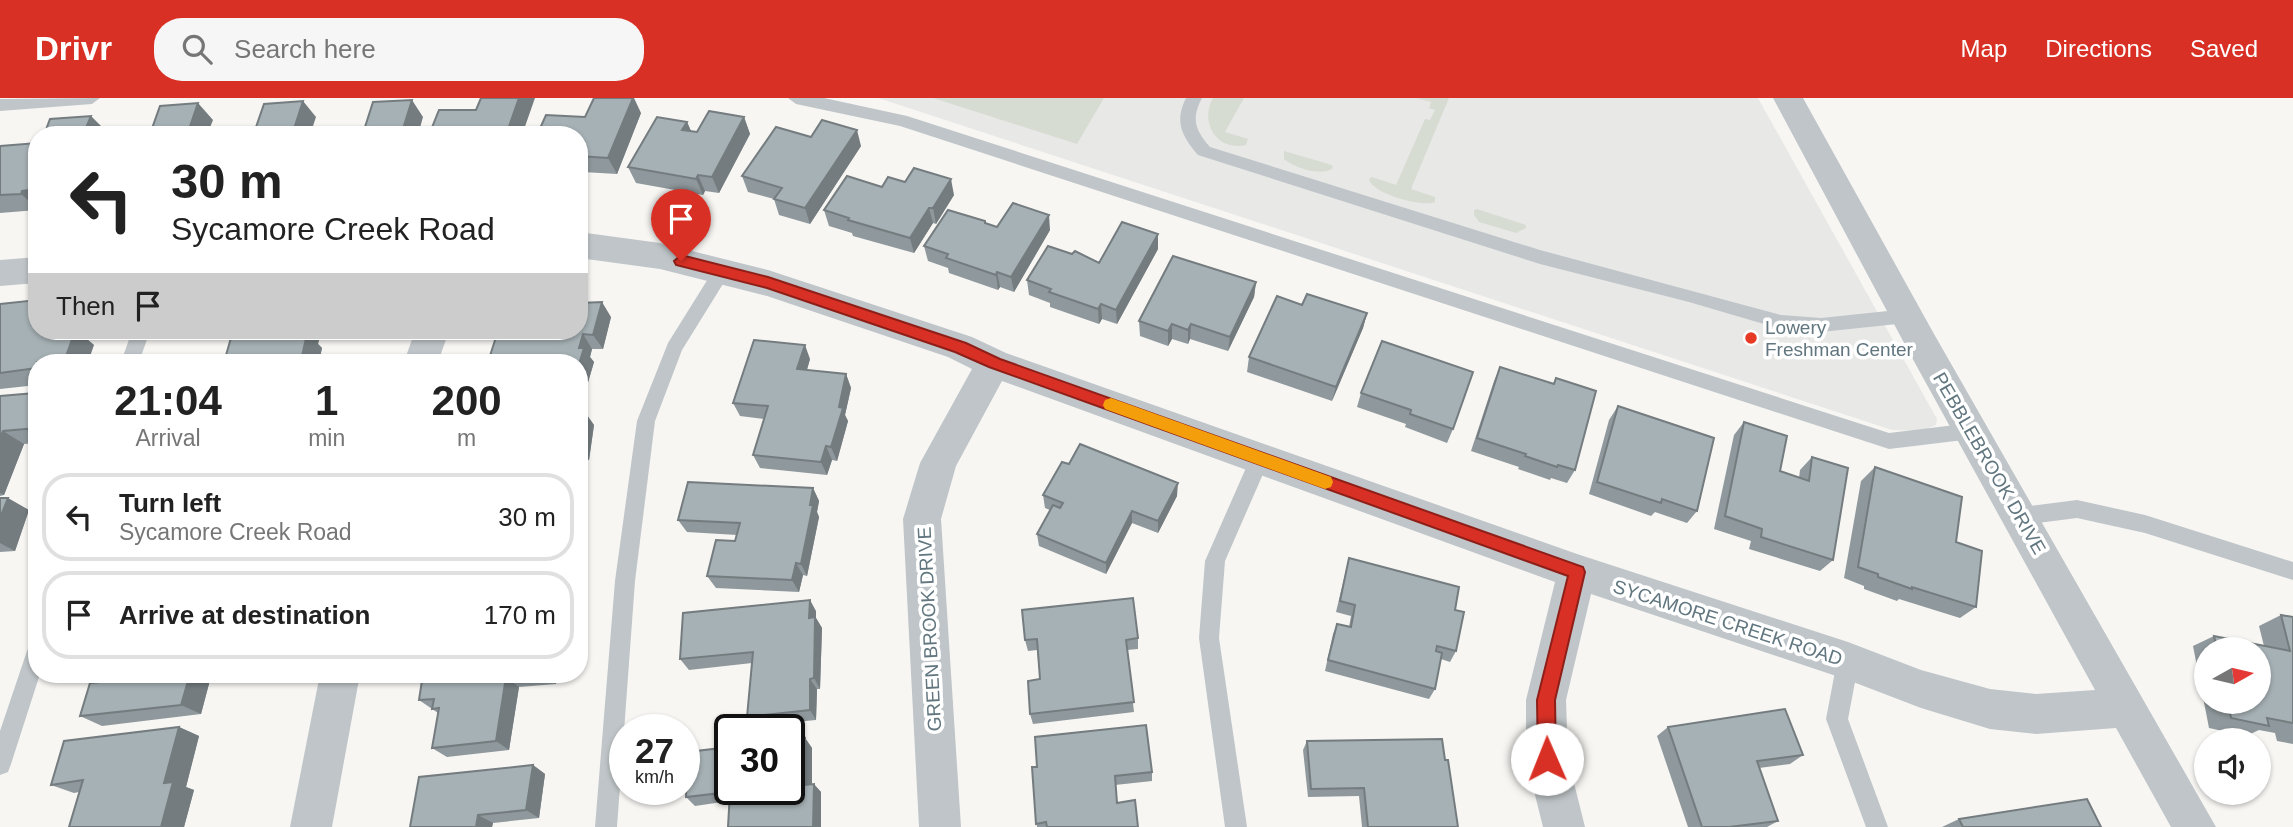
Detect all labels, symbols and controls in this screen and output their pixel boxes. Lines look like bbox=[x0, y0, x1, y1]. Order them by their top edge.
search box bbox=[154, 18, 644, 81]
text: Drivr bbox=[35, 30, 112, 67]
icon: search bbox=[178, 30, 216, 68]
text: Search here bbox=[234, 34, 376, 64]
text: Map bbox=[1961, 35, 2007, 62]
text: Directions bbox=[2045, 35, 2152, 62]
text: Saved bbox=[2190, 35, 2258, 62]
icon: left bbox=[56, 154, 147, 245]
text: 30 m bbox=[171, 154, 283, 208]
pin bbox=[651, 189, 711, 261]
icon: arrive bbox=[662, 200, 700, 238]
text: Sycamore Creek Road bbox=[171, 211, 495, 247]
icon: arrive bbox=[129, 287, 167, 325]
text: Then bbox=[56, 291, 115, 321]
place label: Lowery Freshman Center bbox=[1765, 317, 1914, 360]
marker: Lowery Freshman Center bbox=[1743, 330, 1759, 346]
street label: PEBBLEBROOK DRIVE bbox=[1929, 369, 2050, 558]
text: 21:04 bbox=[114, 377, 222, 424]
text: 1 bbox=[315, 377, 338, 424]
text: 200 bbox=[432, 377, 502, 424]
text: Arrival bbox=[135, 425, 201, 451]
text: min bbox=[308, 425, 345, 451]
text: m bbox=[457, 425, 476, 451]
text: Turn left bbox=[119, 488, 221, 518]
icon: left bbox=[60, 498, 98, 536]
text: 30 m bbox=[498, 502, 556, 532]
text: Sycamore Creek Road bbox=[119, 519, 352, 545]
street label: GREEN BROOK DRIVE bbox=[914, 526, 945, 732]
street label: SYCAMORE CREEK ROAD bbox=[1611, 575, 1845, 669]
icon: arrive bbox=[60, 596, 98, 634]
text: Arrive at destination bbox=[119, 600, 370, 630]
text: 170 m bbox=[484, 600, 556, 630]
north arrow bbox=[2194, 637, 2272, 714]
map controls bbox=[2194, 637, 2271, 805]
speed limit sign: 30 bbox=[714, 714, 805, 805]
position arrow bbox=[1510, 722, 1584, 796]
button: sound bbox=[2194, 728, 2271, 805]
text: 27 bbox=[635, 731, 674, 770]
text: km/h bbox=[635, 767, 674, 787]

